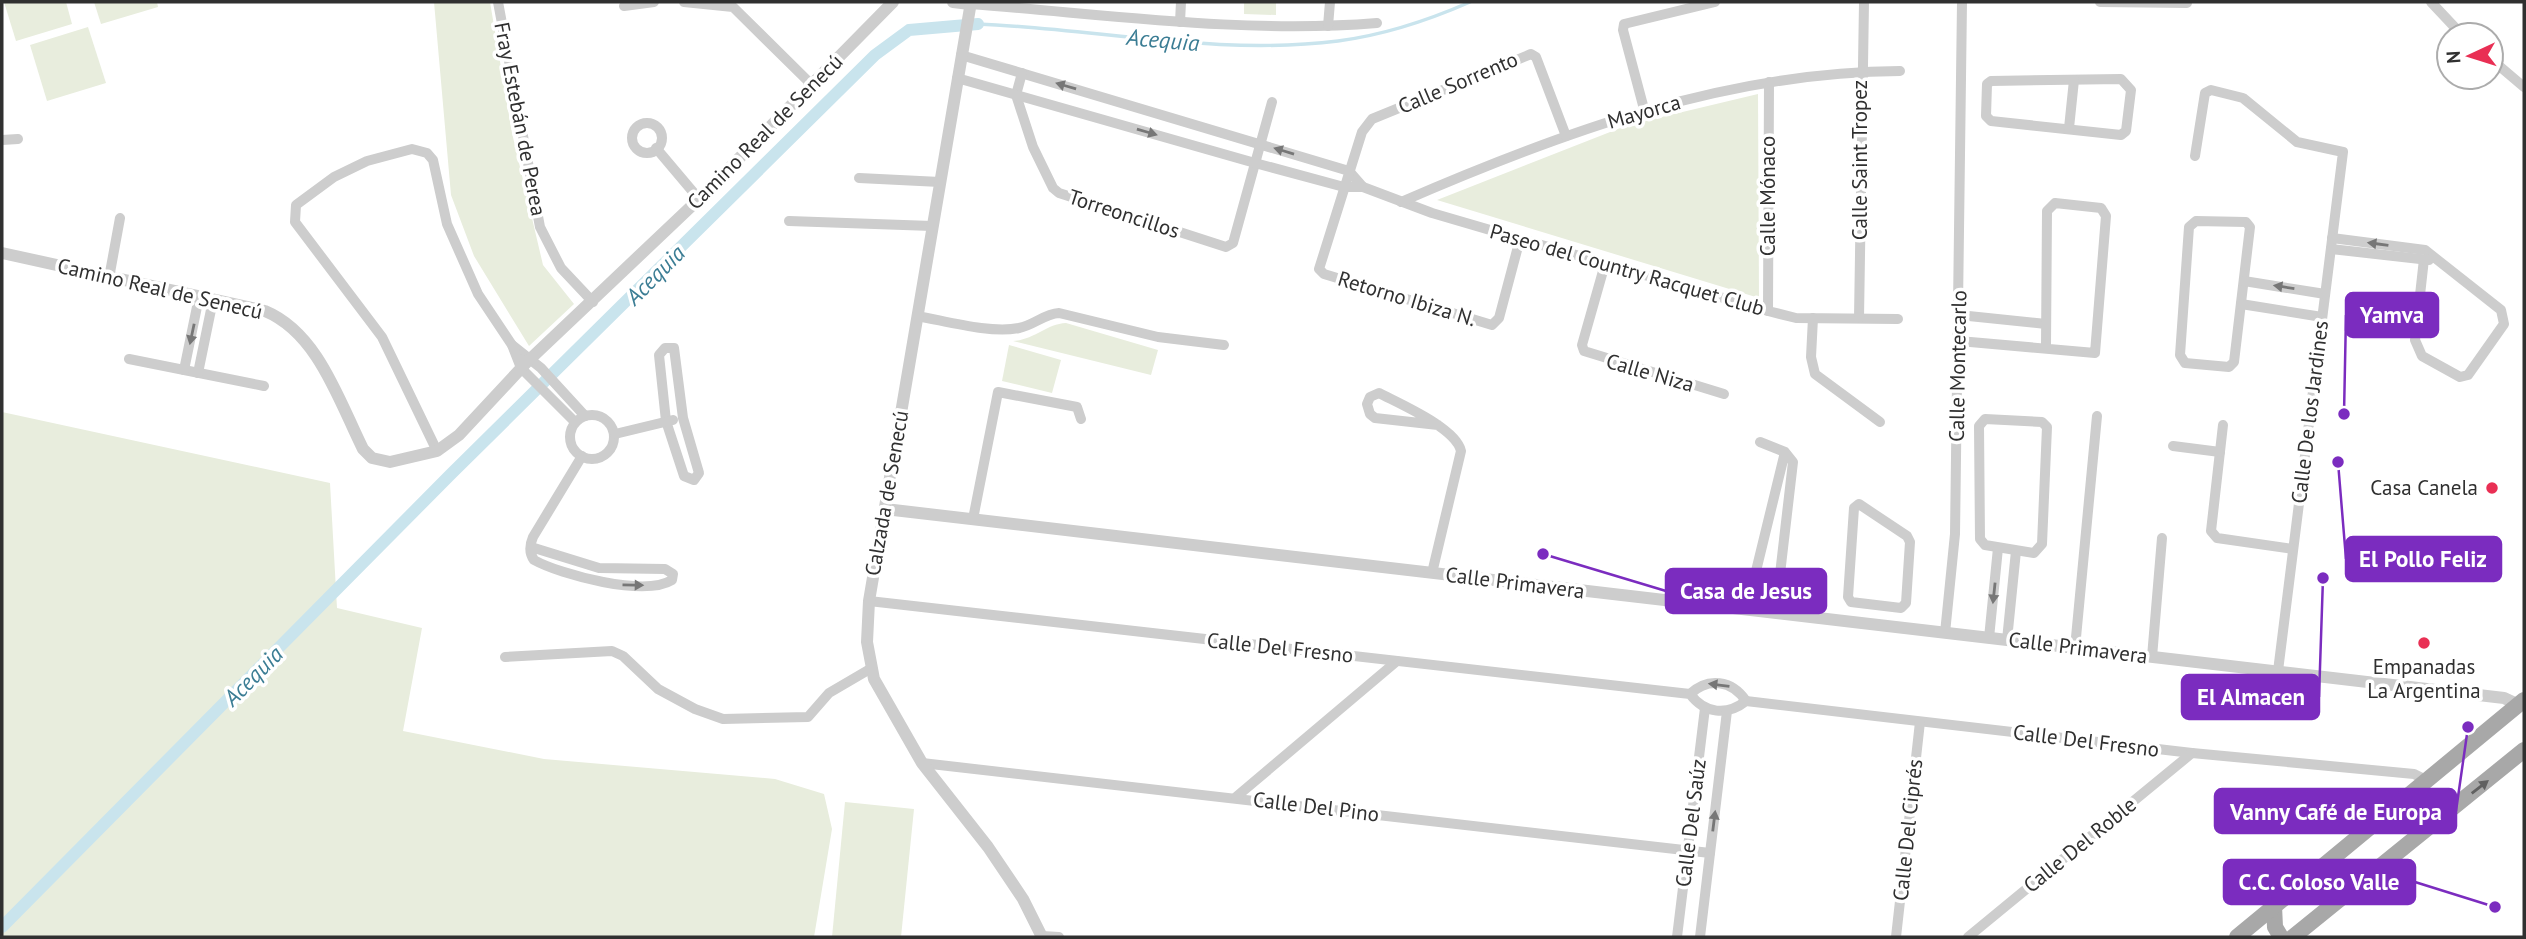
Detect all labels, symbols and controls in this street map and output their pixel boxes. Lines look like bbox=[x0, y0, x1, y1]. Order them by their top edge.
street label: Fray Estebán de Perea bbox=[488, 20, 553, 218]
north arrow bbox=[2435, 21, 2505, 91]
water label: Acequia bbox=[1124, 22, 1201, 57]
street label: Calle Sorrento bbox=[1394, 45, 1522, 120]
street label: Camino Real de Senecú bbox=[681, 48, 848, 215]
text: N bbox=[2441, 50, 2465, 64]
street label: Calle Saint Tropez bbox=[1846, 80, 1873, 240]
one-way arrow bbox=[1055, 81, 1076, 91]
street label: Mayorca bbox=[1604, 88, 1684, 135]
one-way arrow bbox=[1136, 128, 1157, 138]
street label: Calle Mónaco bbox=[1754, 136, 1781, 256]
one-way arrow bbox=[1273, 145, 1294, 156]
street label: Torreoncillos bbox=[1065, 183, 1183, 244]
street label: Paseo del Country Racquet Club bbox=[1487, 217, 1767, 322]
one-way arrow bbox=[2367, 238, 2389, 249]
water label: Acequia bbox=[618, 239, 691, 311]
street label: Camino Real de Senecú bbox=[55, 252, 265, 325]
street label: Retorno Ibiza N. bbox=[1335, 265, 1479, 332]
one-way arrow bbox=[2273, 281, 2295, 292]
street label: Calle Montecarlo bbox=[1943, 290, 1972, 442]
callout: Yamva bbox=[2346, 293, 2438, 337]
text: Yamva bbox=[2359, 300, 2424, 329]
street label: Calle De los Jardines bbox=[2285, 319, 2334, 505]
one-way arrow bbox=[186, 323, 197, 345]
street label: Calle Niza bbox=[1603, 347, 1697, 398]
street label: Calzada de Senecú bbox=[859, 408, 914, 578]
place label: Casa Canela bbox=[2370, 474, 2478, 501]
marker: Casa Canela bbox=[2484, 480, 2500, 496]
callout: El Pollo Feliz bbox=[2346, 537, 2501, 581]
text: El Pollo Feliz bbox=[2359, 544, 2487, 573]
street label: Calle Primavera bbox=[1444, 561, 1586, 604]
callout: Casa de Jesus bbox=[1666, 569, 1826, 613]
text: Casa de Jesus bbox=[1680, 576, 1812, 605]
one-way arrow bbox=[622, 579, 644, 590]
one-way arrow bbox=[1988, 582, 1999, 604]
street label: Calle Del Fresno bbox=[1206, 626, 1355, 669]
street label: Calle Primavera bbox=[2007, 626, 2149, 669]
marker: Empanadas La Argentina bbox=[2416, 635, 2432, 651]
water label: Acequia bbox=[216, 640, 289, 712]
place label: Empanadas La Argentina bbox=[2367, 653, 2481, 704]
callout: El Almacen bbox=[2182, 675, 2319, 719]
one-way arrow bbox=[1708, 679, 1730, 690]
text: El Almacen bbox=[2197, 682, 2305, 711]
street label: Calle Del Fresno bbox=[2011, 718, 2161, 763]
street label: Calle Del Saúz bbox=[1669, 757, 1712, 889]
street label: Calle Del Ciprés bbox=[1887, 758, 1928, 902]
one-way arrow bbox=[2471, 781, 2489, 795]
street label: Calle Del Pino bbox=[1251, 785, 1381, 828]
callout: Vanny Café de Europa bbox=[2215, 789, 2456, 833]
street label: Calle Del Roble bbox=[2018, 791, 2142, 898]
text: Vanny Café de Europa bbox=[2229, 797, 2442, 826]
one-way arrow bbox=[1708, 810, 1719, 832]
callout: C.C. Coloso Valle bbox=[2224, 860, 2415, 904]
text: C.C. Coloso Valle bbox=[2239, 867, 2399, 896]

